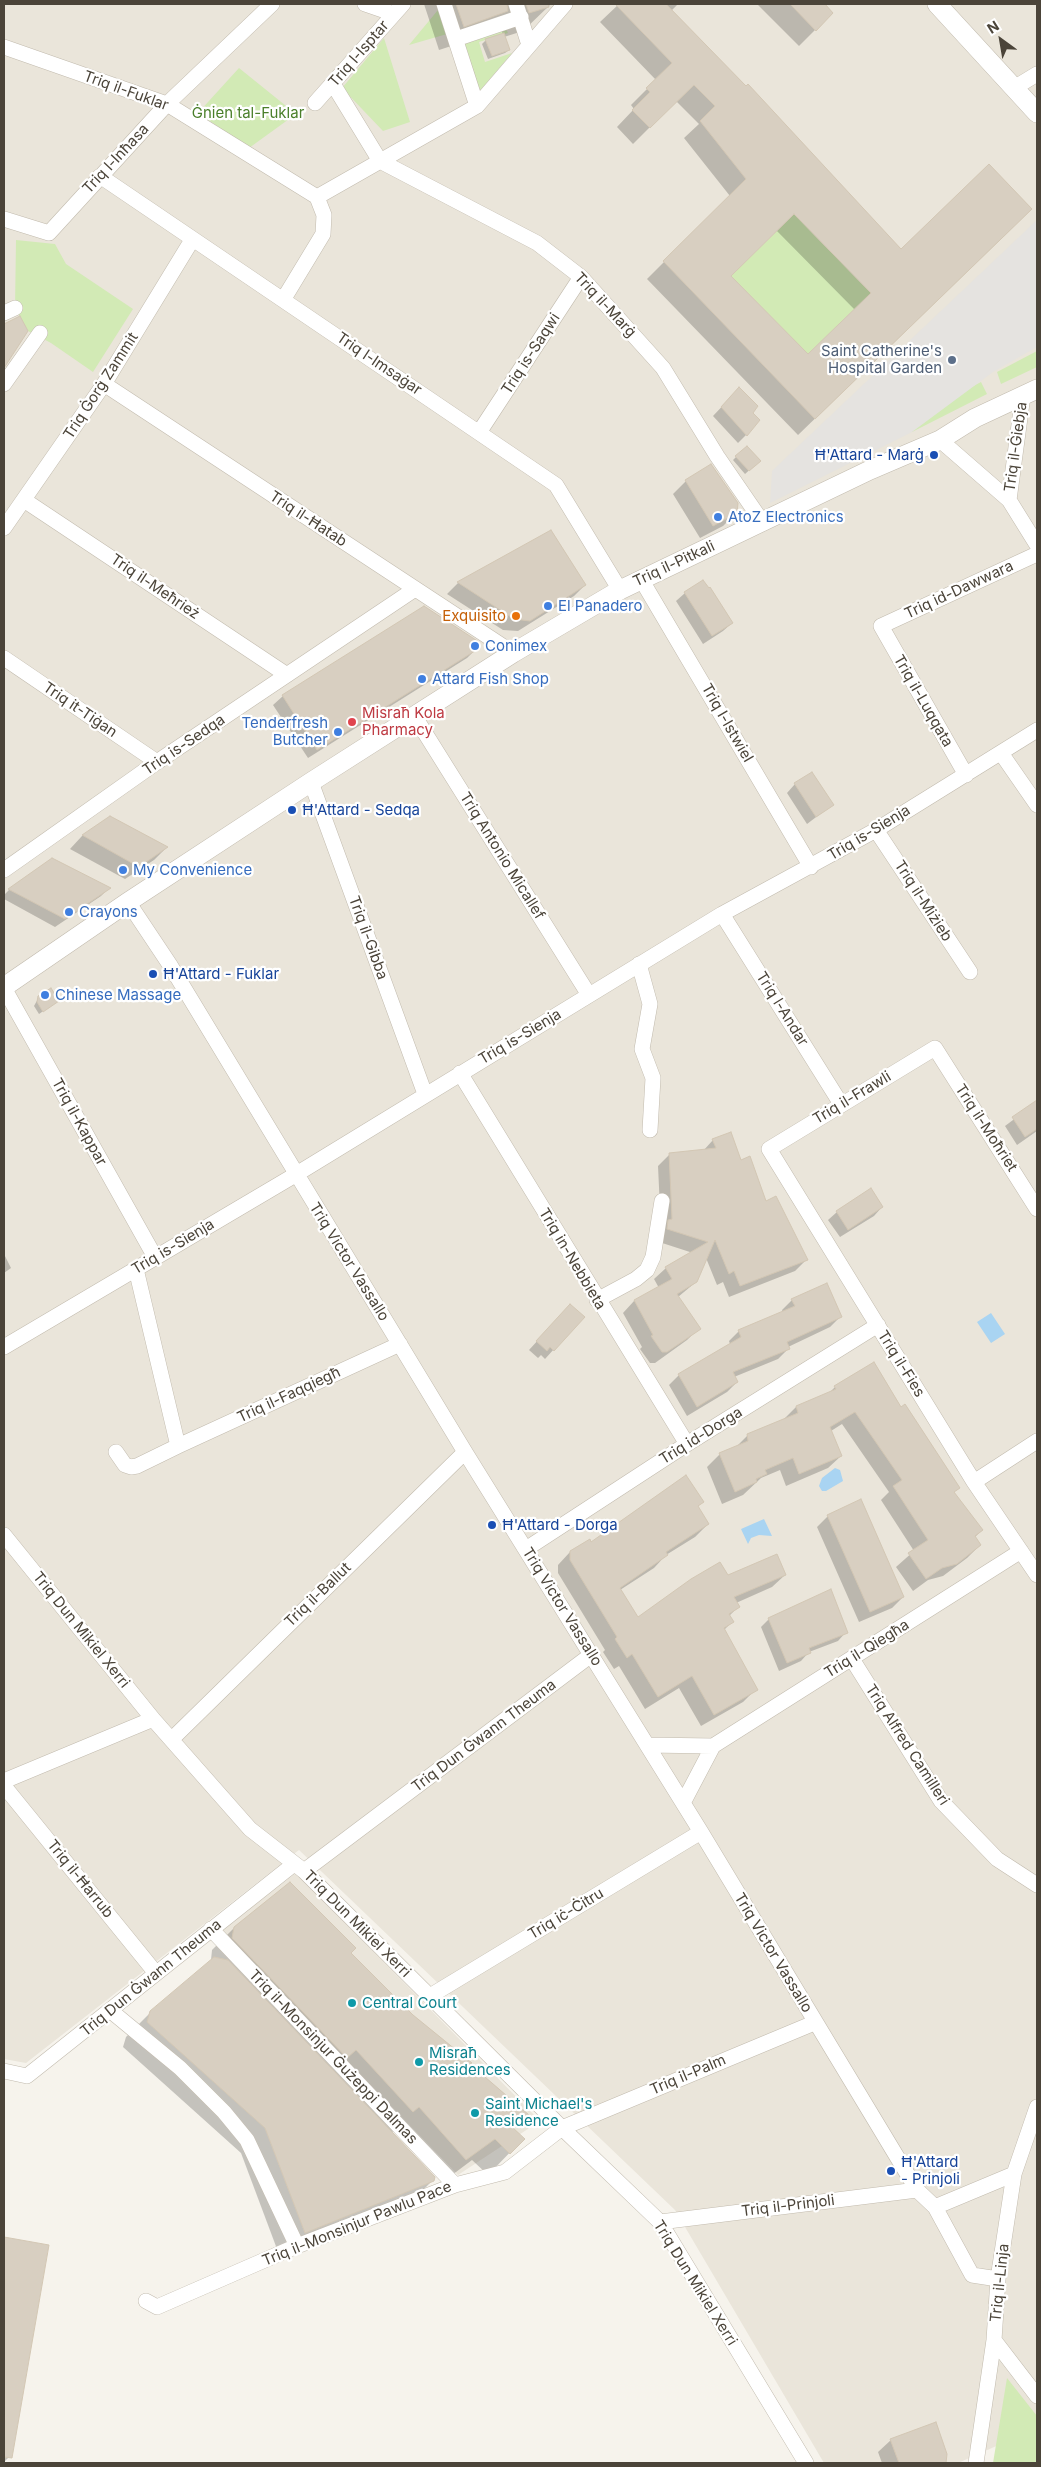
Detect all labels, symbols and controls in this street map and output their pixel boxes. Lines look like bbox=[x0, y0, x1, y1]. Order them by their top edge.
north arrow bbox=[976, 15, 1026, 65]
street label: Triq l-Isptar bbox=[325, 17, 393, 91]
text: N bbox=[984, 17, 1002, 37]
street label: Triq il-Fuklar bbox=[81, 67, 171, 115]
park label: Ġnien tal-Fuklar bbox=[192, 104, 304, 122]
street label: Triq l-Inħasa bbox=[79, 120, 153, 198]
street label: Triq il-Marġ bbox=[570, 269, 640, 341]
street label: Triq is-Saqwi bbox=[498, 310, 564, 398]
street label: Triq Ġorġ Zammit bbox=[60, 329, 142, 443]
street label: Triq l-Imsaġar bbox=[333, 329, 425, 399]
place label: Saint Catherine's Hospital Garden bbox=[821, 342, 942, 377]
marker: Saint Catherine's Hospital Garden bbox=[946, 354, 958, 366]
street label: Triq il-Ġiebja bbox=[1001, 401, 1031, 493]
place label: Ħ'Attard - Marġ bbox=[815, 446, 924, 464]
marker: Ħ'Attard - Marġ bbox=[928, 449, 940, 461]
street label: Triq il-Ħatab bbox=[266, 487, 350, 551]
place label: AtoZ Electronics bbox=[728, 508, 844, 526]
marker: AtoZ Electronics bbox=[712, 511, 724, 523]
street label: Triq il-Pitkali bbox=[630, 537, 718, 591]
street label: Triq il-Meħrież bbox=[107, 551, 203, 623]
street label: Triq id-Dawwara bbox=[902, 557, 1016, 623]
place label: El Panadero bbox=[558, 597, 642, 615]
marker: El Panadero bbox=[542, 600, 554, 612]
place label: Exquisito bbox=[442, 607, 506, 625]
marker: Exquisito bbox=[510, 610, 522, 622]
place label: Conimex bbox=[485, 637, 547, 655]
marker: Conimex bbox=[469, 640, 481, 652]
street label: Triq il-Luqqata bbox=[889, 652, 957, 750]
place label: Attard Fish Shop bbox=[432, 670, 549, 688]
marker: Attard Fish Shop bbox=[416, 673, 428, 685]
street label: Triq it-Tiġan bbox=[39, 679, 121, 741]
street label: Triq l-Istwiel bbox=[697, 681, 757, 765]
place label: Misraħ Kola Pharmacy bbox=[362, 704, 445, 739]
street label: Triq is-Sedqa bbox=[139, 711, 229, 779]
place label: Tenderfresh Butcher bbox=[242, 714, 328, 749]
marker: Misraħ Kola Pharmacy bbox=[346, 716, 358, 728]
marker: Tenderfresh Butcher bbox=[332, 726, 344, 738]
street label: Triq Antonio Micallef bbox=[456, 789, 548, 923]
place label: Ħ'Attard - Sedqa bbox=[302, 801, 420, 819]
street label: Triq is-Sienja bbox=[824, 801, 914, 865]
marker: Ħ'Attard - Sedqa bbox=[286, 804, 298, 816]
street label: Triq il-Miżieb bbox=[890, 857, 956, 945]
place label: My Convenience bbox=[133, 861, 252, 879]
marker: My Convenience bbox=[117, 864, 129, 876]
street label: Triq il-Gibba bbox=[345, 894, 391, 982]
place label: Crayons bbox=[79, 903, 138, 921]
marker: Crayons bbox=[63, 906, 75, 918]
place label: Ħ'Attard - Fuklar bbox=[163, 965, 279, 983]
marker: Ħ'Attard - Fuklar bbox=[147, 968, 159, 980]
street label: Triq l-Andar bbox=[752, 969, 812, 1049]
place label: Chinese Massage bbox=[55, 986, 181, 1004]
marker: Chinese Massage bbox=[39, 989, 51, 1001]
street label: Triq is-Sienja bbox=[475, 1005, 565, 1069]
street label: Triq il-Frawli bbox=[810, 1068, 894, 1128]
street label: Triq il-Kappar bbox=[48, 1075, 110, 1169]
street label: Triq il-Moħriet bbox=[951, 1081, 1021, 1175]
street label: Triq Victor Vassallo bbox=[305, 1199, 393, 1325]
street label: Triq in-Nebbieta bbox=[535, 1205, 609, 1313]
street label: Triq is-Sienja bbox=[128, 1215, 218, 1279]
street label: Triq il-Fies bbox=[873, 1327, 929, 1401]
street label: Triq il-Faqqiegħ bbox=[235, 1363, 343, 1427]
street label: Triq id-Dorga bbox=[656, 1403, 746, 1469]
place label: Ħ'Attard - Dorga bbox=[502, 1516, 618, 1534]
marker: Ħ'Attard - Dorga bbox=[486, 1519, 498, 1531]
street label: Triq Victor Vassallo bbox=[518, 1544, 606, 1670]
street label: Triq il-Ballut bbox=[281, 1559, 355, 1631]
street label: Triq Dun Mikiel Xerri bbox=[29, 1568, 133, 1692]
street label: Triq il-Qiegħa bbox=[821, 1616, 913, 1682]
street label: Triq Dun Ġwann Theuma bbox=[408, 1676, 560, 1796]
street label: Triq Alfred Camilleri bbox=[861, 1681, 953, 1809]
street label: Triq il-Ħarrub bbox=[43, 1836, 117, 1922]
street label: Triq Dun Mikiel Xerri bbox=[300, 1867, 414, 1981]
street label: Triq iċ-Ċitru bbox=[525, 1884, 607, 1944]
street label: Triq Victor Vassallo bbox=[730, 1890, 816, 2016]
street label: Triq Dun Ġwann Theuma bbox=[77, 1916, 225, 2040]
street label: Triq il-Monsinjur Ġużeppi Dalmas bbox=[245, 1966, 421, 2148]
place label: Central Court bbox=[362, 1994, 457, 2012]
marker: Central Court bbox=[346, 1997, 358, 2009]
place label: Misraħ Residences bbox=[429, 2044, 511, 2079]
street label: Triq il-Palm bbox=[647, 2051, 729, 2099]
marker: Misraħ Residences bbox=[413, 2056, 425, 2068]
place label: Saint Michael's Residence bbox=[485, 2095, 593, 2130]
marker: Saint Michael's Residence bbox=[469, 2107, 481, 2119]
place label: Ħ'Attard - Prinjoli bbox=[901, 2153, 960, 2188]
marker: Ħ'Attard - Prinjoli bbox=[885, 2165, 897, 2177]
street label: Triq il-Monsinjur Pawlu Pace bbox=[260, 2178, 454, 2270]
street label: Triq il-Prinjoli bbox=[740, 2191, 836, 2221]
street label: Triq Dun Mikiel Xerri bbox=[649, 2217, 741, 2349]
street label: Triq il-Linja bbox=[987, 2243, 1013, 2323]

